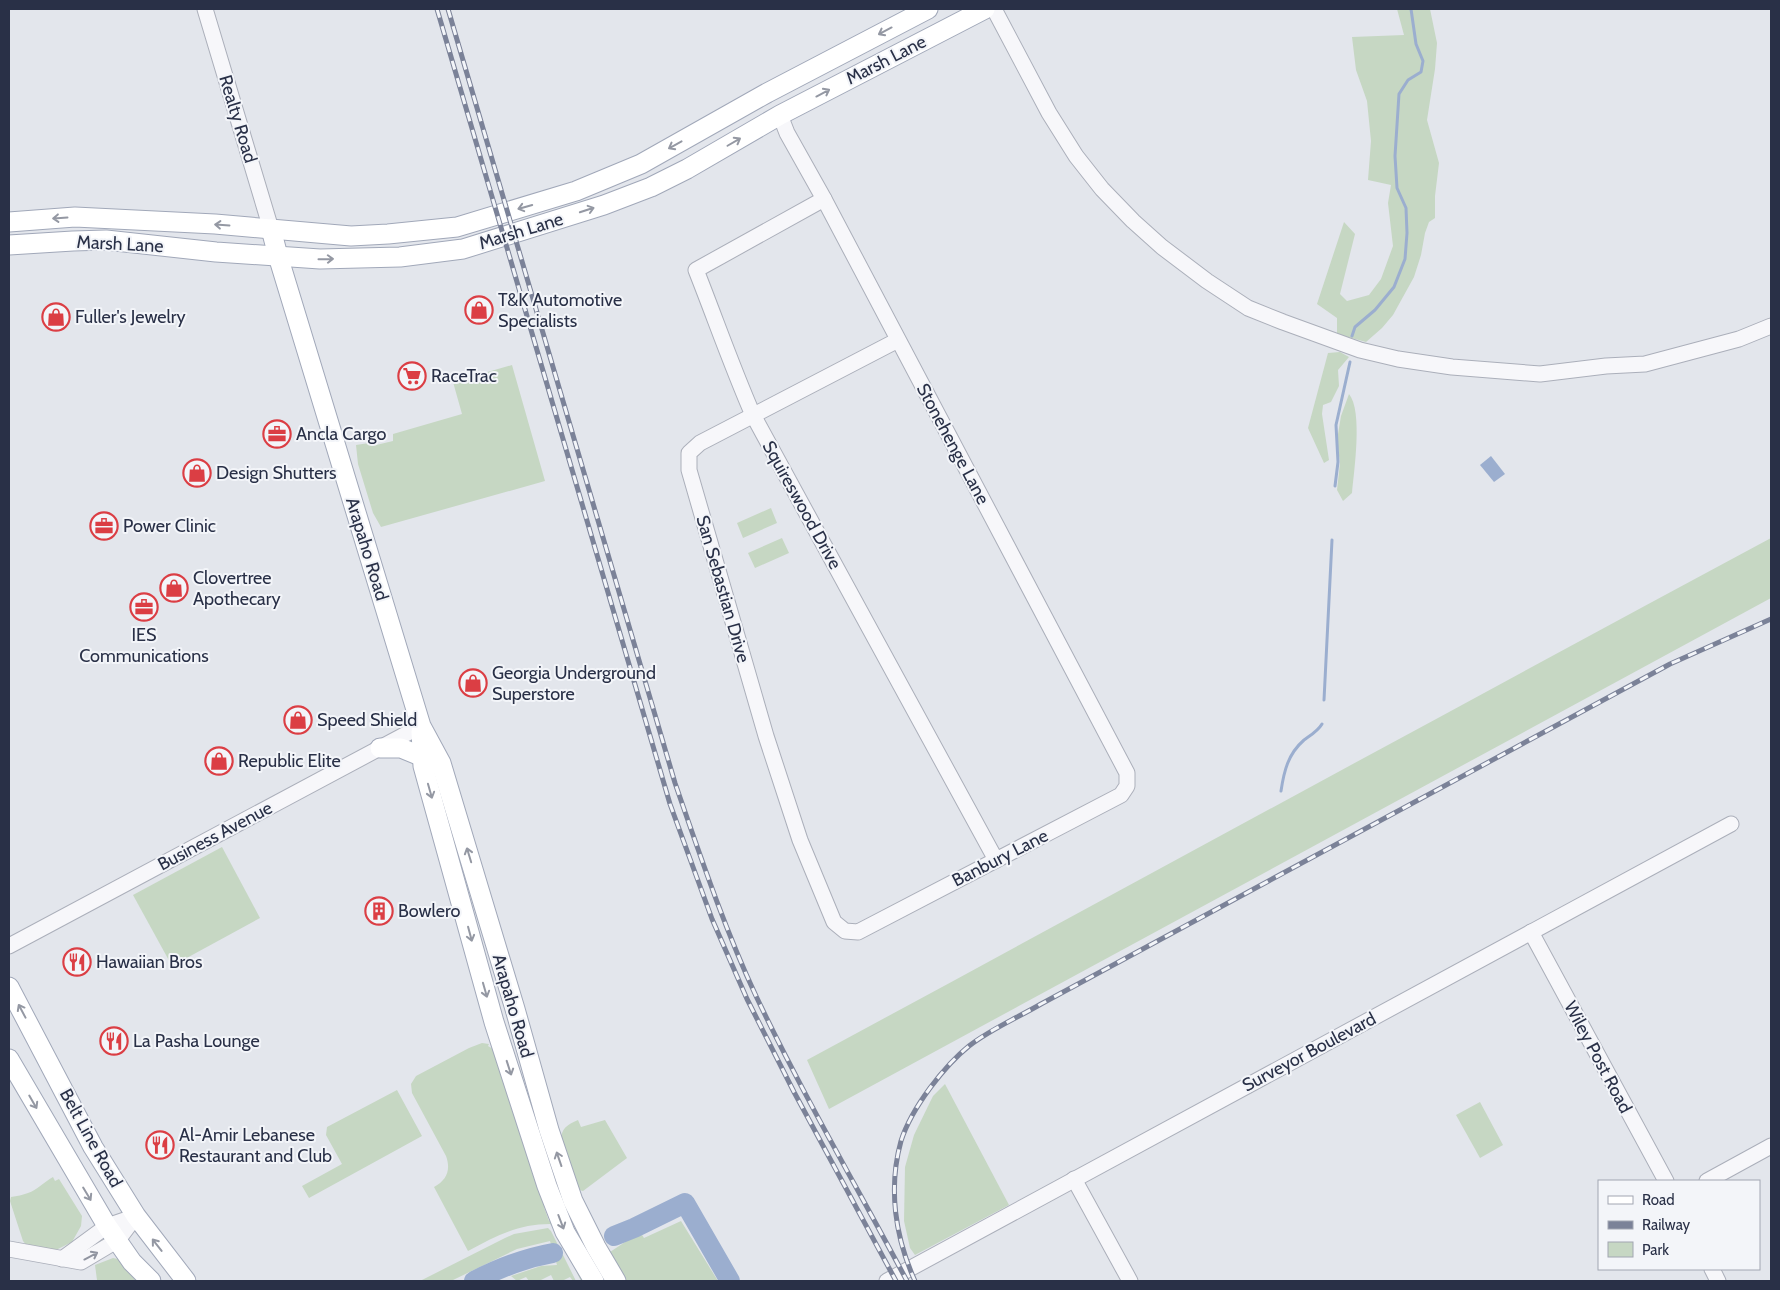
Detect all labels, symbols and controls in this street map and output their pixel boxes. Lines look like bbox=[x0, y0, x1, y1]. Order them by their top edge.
one-way arrow bbox=[877, 26, 892, 36]
street label: Marsh Lane bbox=[842, 30, 930, 90]
street label: Realty Road bbox=[214, 72, 262, 166]
one-way arrow bbox=[815, 87, 829, 97]
one-way arrow bbox=[726, 136, 741, 146]
one-way arrow bbox=[668, 140, 683, 150]
one-way arrow bbox=[518, 202, 534, 212]
one-way arrow bbox=[579, 205, 595, 215]
street label: Marsh Lane bbox=[476, 208, 566, 254]
one-way arrow bbox=[52, 214, 68, 223]
one-way arrow bbox=[215, 220, 231, 229]
street label: Marsh Lane bbox=[76, 231, 164, 257]
one-way arrow bbox=[318, 254, 334, 264]
place label: T&K Automotive Specialists bbox=[498, 289, 622, 332]
shop icon: T&K Automotive Specialists bbox=[464, 295, 494, 325]
shop icon: Fuller's Jewelry bbox=[41, 302, 71, 332]
place label: Fuller's Jewelry bbox=[75, 306, 186, 328]
supermarket icon: RaceTrac bbox=[397, 361, 427, 391]
place label: RaceTrac bbox=[431, 365, 497, 387]
street label: Stonehenge Lane bbox=[912, 380, 994, 508]
office icon: Ancla Cargo bbox=[262, 419, 292, 449]
place label: Ancla Cargo bbox=[296, 423, 387, 445]
street label: Squireswood Drive bbox=[758, 437, 846, 573]
shop icon: Design Shutters bbox=[182, 458, 212, 488]
place label: Design Shutters bbox=[216, 462, 337, 484]
street label: Arapaho Road bbox=[341, 495, 393, 603]
office icon: Power Clinic bbox=[89, 511, 119, 541]
street label: San Sebastian Drive bbox=[691, 513, 755, 665]
place label: Power Clinic bbox=[123, 515, 216, 537]
place label: Clovertree Apothecary bbox=[193, 567, 281, 610]
shop icon: Clovertree Apothecary bbox=[159, 573, 189, 603]
office icon: IES Communications bbox=[129, 592, 159, 622]
place label: IES Communications bbox=[79, 624, 209, 667]
place label: Georgia Underground Superstore bbox=[492, 662, 656, 705]
shop icon: Georgia Underground Superstore bbox=[458, 668, 488, 698]
shop icon: Speed Shield bbox=[283, 705, 313, 735]
place label: Speed Shield bbox=[317, 709, 417, 731]
shop icon: Republic Elite bbox=[204, 746, 234, 776]
place label: Republic Elite bbox=[238, 750, 341, 772]
one-way arrow bbox=[426, 783, 436, 799]
street label: Business Avenue bbox=[154, 797, 276, 875]
street label: Banbury Lane bbox=[948, 824, 1052, 892]
one-way arrow bbox=[463, 848, 473, 864]
building icon: Bowlero bbox=[364, 896, 394, 926]
place label: Bowlero bbox=[398, 900, 460, 922]
one-way arrow bbox=[465, 925, 475, 941]
restaurant icon: Hawaiian Bros bbox=[62, 947, 92, 977]
place label: Hawaiian Bros bbox=[96, 951, 202, 973]
street label: Arapaho Road bbox=[488, 952, 538, 1060]
one-way arrow bbox=[481, 982, 490, 998]
street label: Wiley Post Road bbox=[1559, 997, 1637, 1117]
one-way arrow bbox=[17, 1004, 27, 1019]
street label: Surveyor Boulevard bbox=[1238, 1008, 1380, 1096]
restaurant icon: La Pasha Lounge bbox=[99, 1026, 129, 1056]
place label: La Pasha Lounge bbox=[133, 1030, 260, 1052]
one-way arrow bbox=[505, 1060, 514, 1076]
street label: Belt Line Road bbox=[55, 1085, 127, 1191]
one-way arrow bbox=[28, 1094, 38, 1109]
place label: Al-Amir Lebanese Restaurant and Club bbox=[179, 1124, 332, 1167]
restaurant icon: Al-Amir Lebanese Restaurant and Club bbox=[145, 1130, 175, 1160]
one-way arrow bbox=[553, 1151, 563, 1167]
legend bbox=[1598, 1180, 1760, 1270]
one-way arrow bbox=[83, 1187, 93, 1201]
text: Road bbox=[1642, 1191, 1675, 1209]
one-way arrow bbox=[557, 1214, 567, 1229]
text: Railway bbox=[1642, 1216, 1691, 1234]
one-way arrow bbox=[152, 1238, 162, 1252]
text: Park bbox=[1642, 1241, 1669, 1259]
one-way arrow bbox=[84, 1251, 98, 1261]

